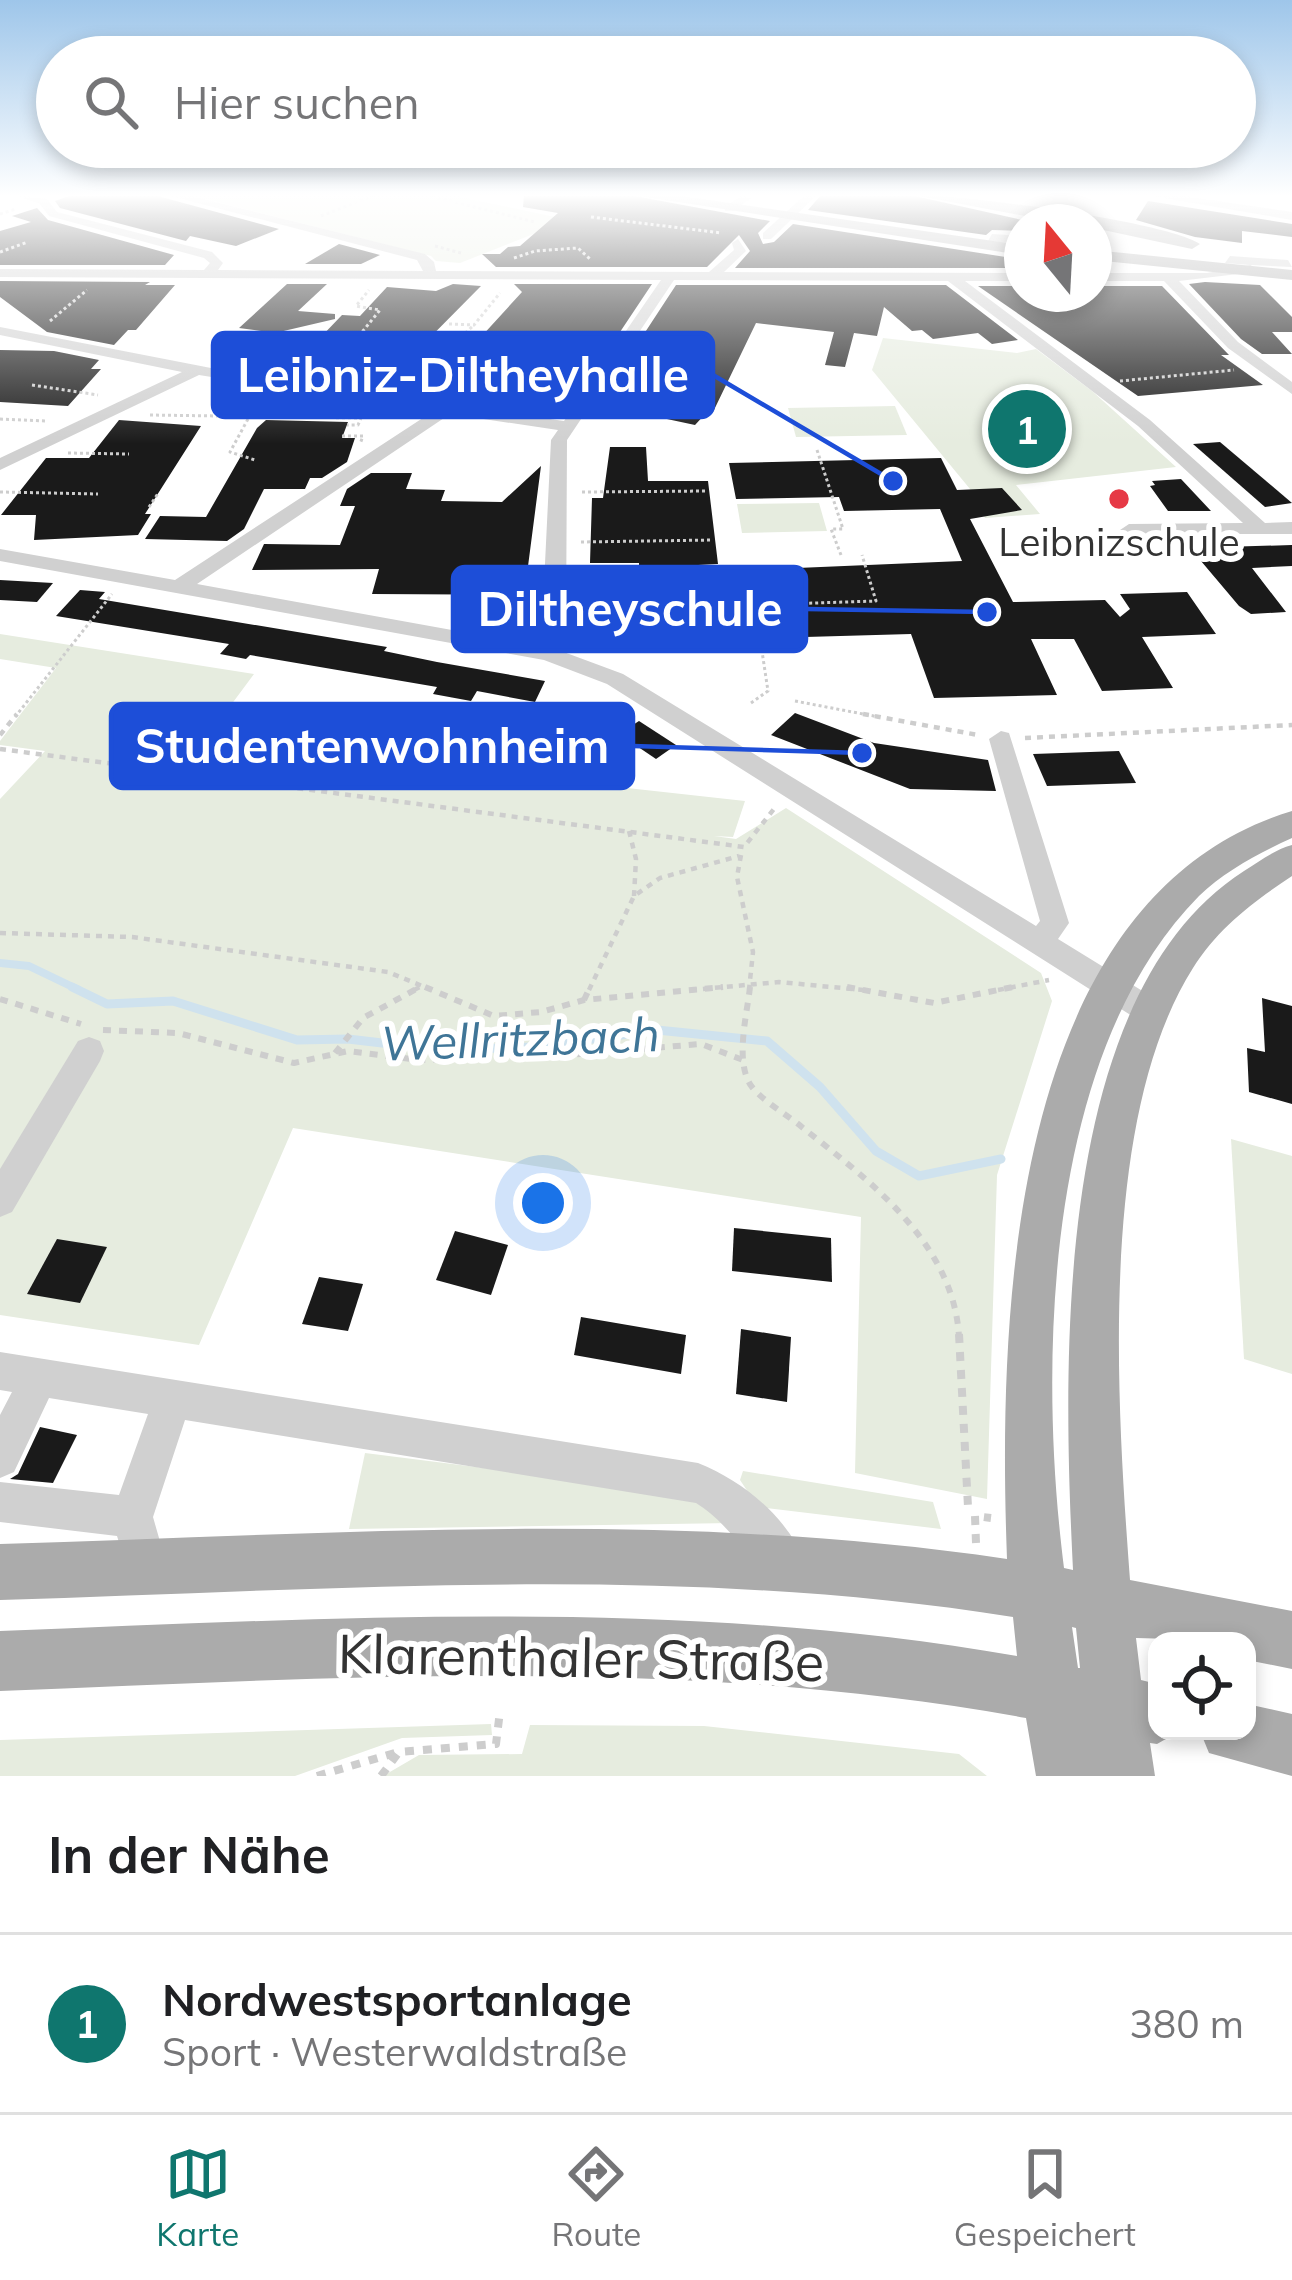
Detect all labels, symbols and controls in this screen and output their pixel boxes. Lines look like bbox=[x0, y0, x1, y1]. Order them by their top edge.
search box bbox=[36, 36, 1256, 168]
icon: search bbox=[78, 69, 144, 135]
text: Hier suchen bbox=[174, 74, 420, 130]
north arrow bbox=[1004, 204, 1112, 312]
callout: Leibniz-Diltheyhalle bbox=[213, 333, 713, 417]
text: Leibniz-Diltheyhalle bbox=[237, 344, 689, 404]
pin: 1 bbox=[988, 384, 1066, 474]
marker: Leibnizschule bbox=[1106, 486, 1132, 512]
place label: Leibnizschule bbox=[998, 517, 1240, 566]
callout: Diltheyschule bbox=[453, 567, 806, 651]
text: Diltheyschule bbox=[478, 578, 782, 638]
callout: Studentenwohnheim bbox=[111, 704, 633, 788]
text: Studentenwohnheim bbox=[135, 715, 609, 775]
water label: Wellritzbach bbox=[379, 1003, 661, 1073]
your location bbox=[513, 1173, 573, 1233]
street label: Klarenthaler Straße bbox=[337, 1619, 825, 1695]
map controls bbox=[1148, 1632, 1256, 1740]
button: locate bbox=[1148, 1632, 1256, 1740]
text: In der Nähe bbox=[48, 1822, 330, 1886]
text: Nordwestsportanlage bbox=[162, 1971, 632, 2027]
text: 1 bbox=[75, 1999, 99, 2048]
text: 380 m bbox=[1129, 1999, 1244, 2048]
text: Sport · Westerwaldstraße bbox=[162, 2027, 627, 2076]
tab: Karte bbox=[156, 2141, 239, 2254]
tab: Route bbox=[552, 2141, 641, 2254]
tab: Gespeichert bbox=[954, 2141, 1136, 2254]

